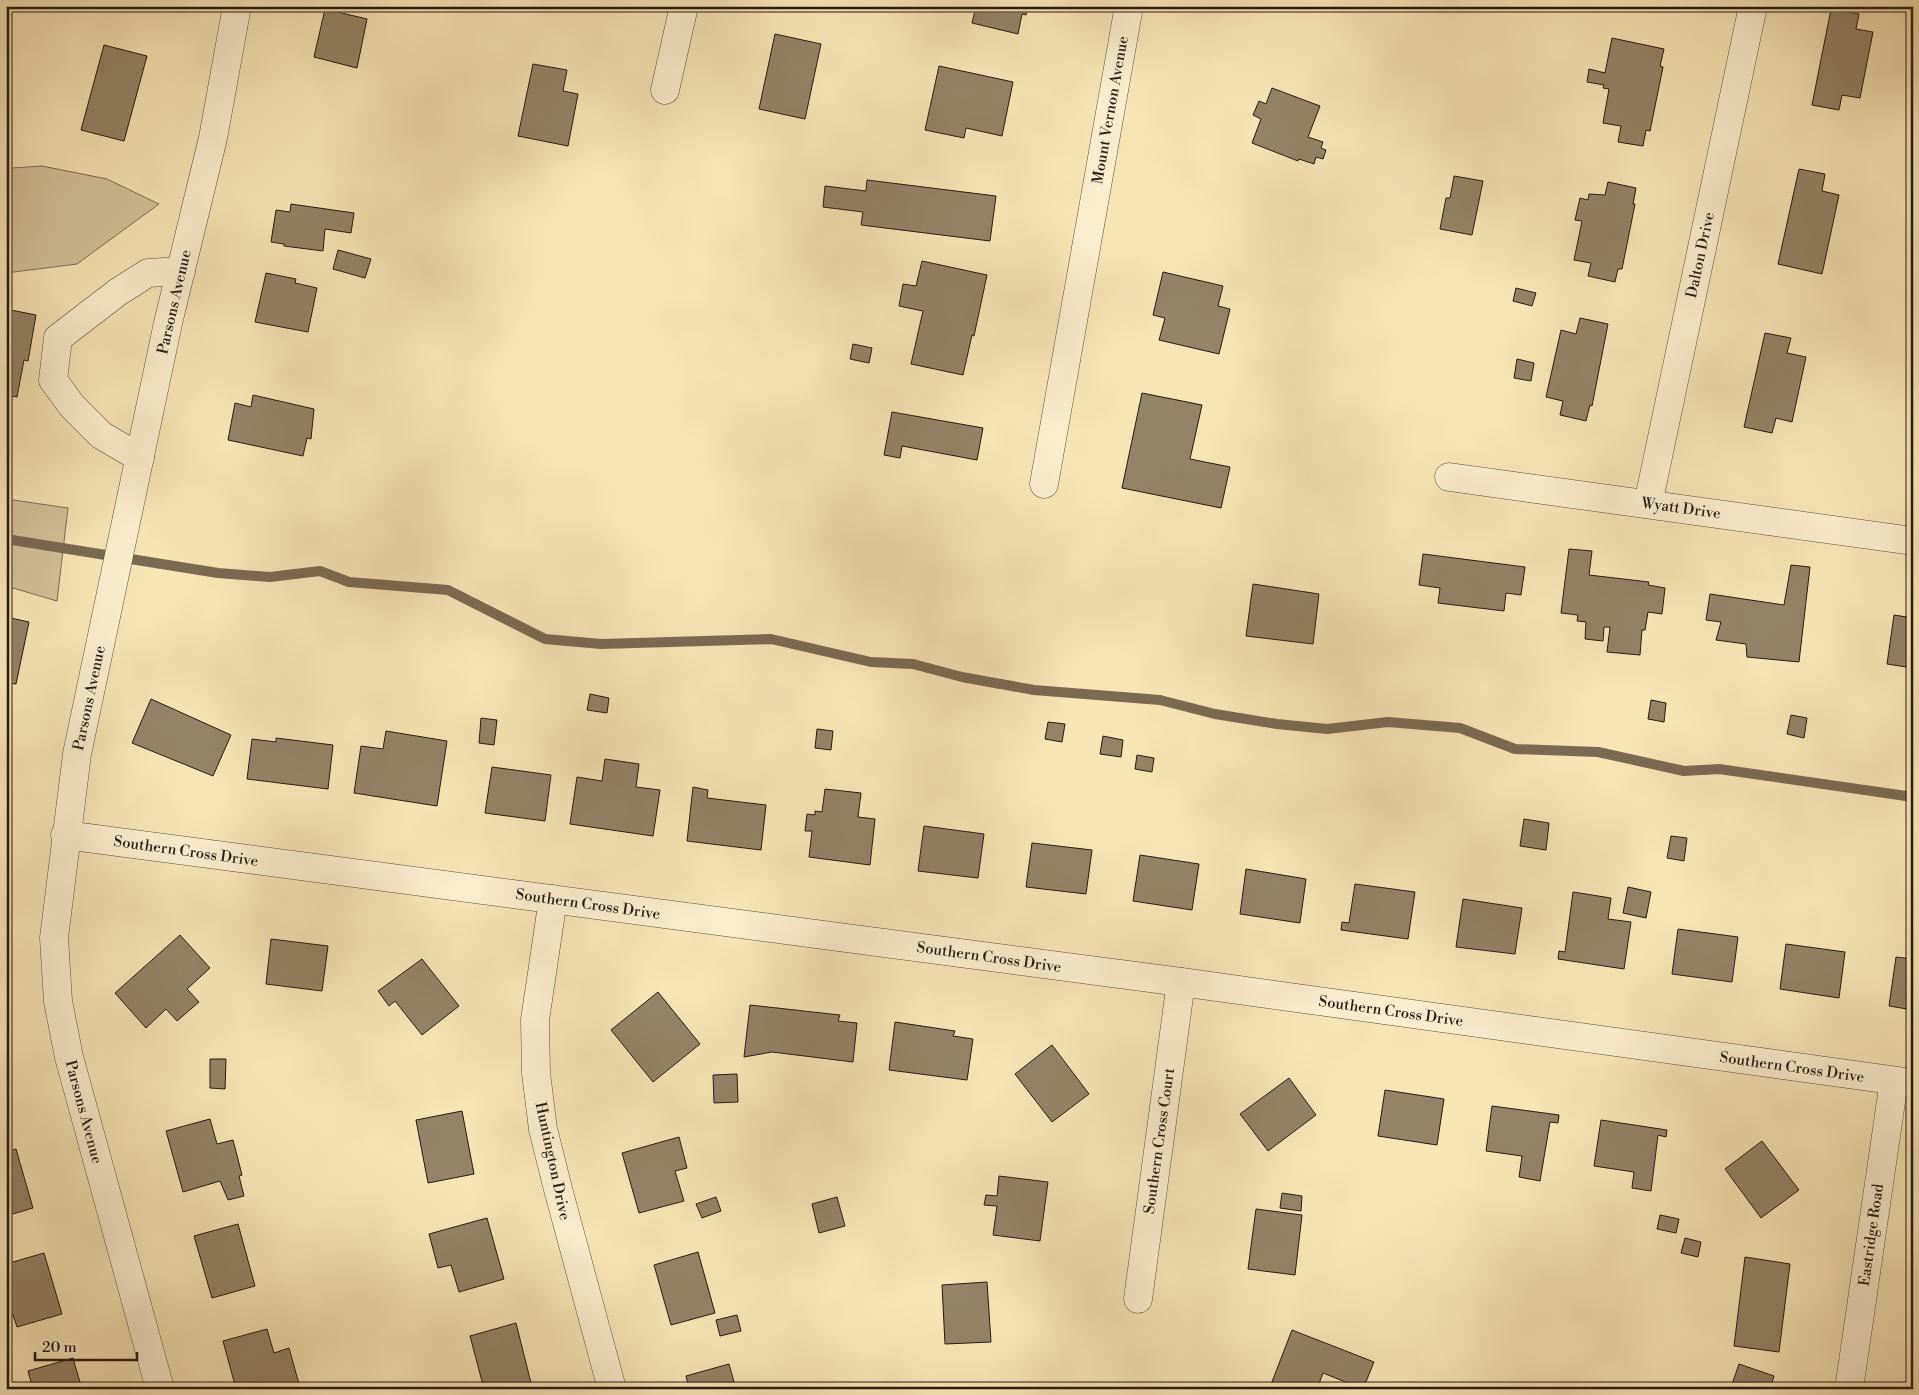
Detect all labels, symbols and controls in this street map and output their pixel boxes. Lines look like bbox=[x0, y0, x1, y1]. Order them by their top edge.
street label: Mount Vernon Avenue bbox=[1088, 34, 1133, 186]
street label: Dalton Drive bbox=[1682, 210, 1719, 300]
street label: Parsons Avenue bbox=[153, 248, 196, 356]
street label: Wyatt Drive bbox=[1639, 493, 1722, 523]
street label: Parsons Avenue bbox=[69, 644, 110, 752]
street label: Southern Cross Drive bbox=[112, 832, 259, 871]
street label: Southern Cross Drive bbox=[514, 885, 661, 924]
street label: Southern Cross Drive bbox=[915, 938, 1062, 977]
street label: Southern Cross Drive bbox=[1317, 992, 1464, 1031]
street label: Southern Cross Drive bbox=[1718, 1048, 1865, 1087]
street label: Parsons Avenue bbox=[61, 1058, 106, 1166]
street label: Southern Cross Court bbox=[1140, 1066, 1179, 1215]
street label: Huntington Drive bbox=[531, 1100, 574, 1222]
street label: Eastridge Road bbox=[1855, 1182, 1888, 1288]
scale bar bbox=[35, 1330, 138, 1362]
text: 20 m bbox=[42, 1338, 77, 1357]

